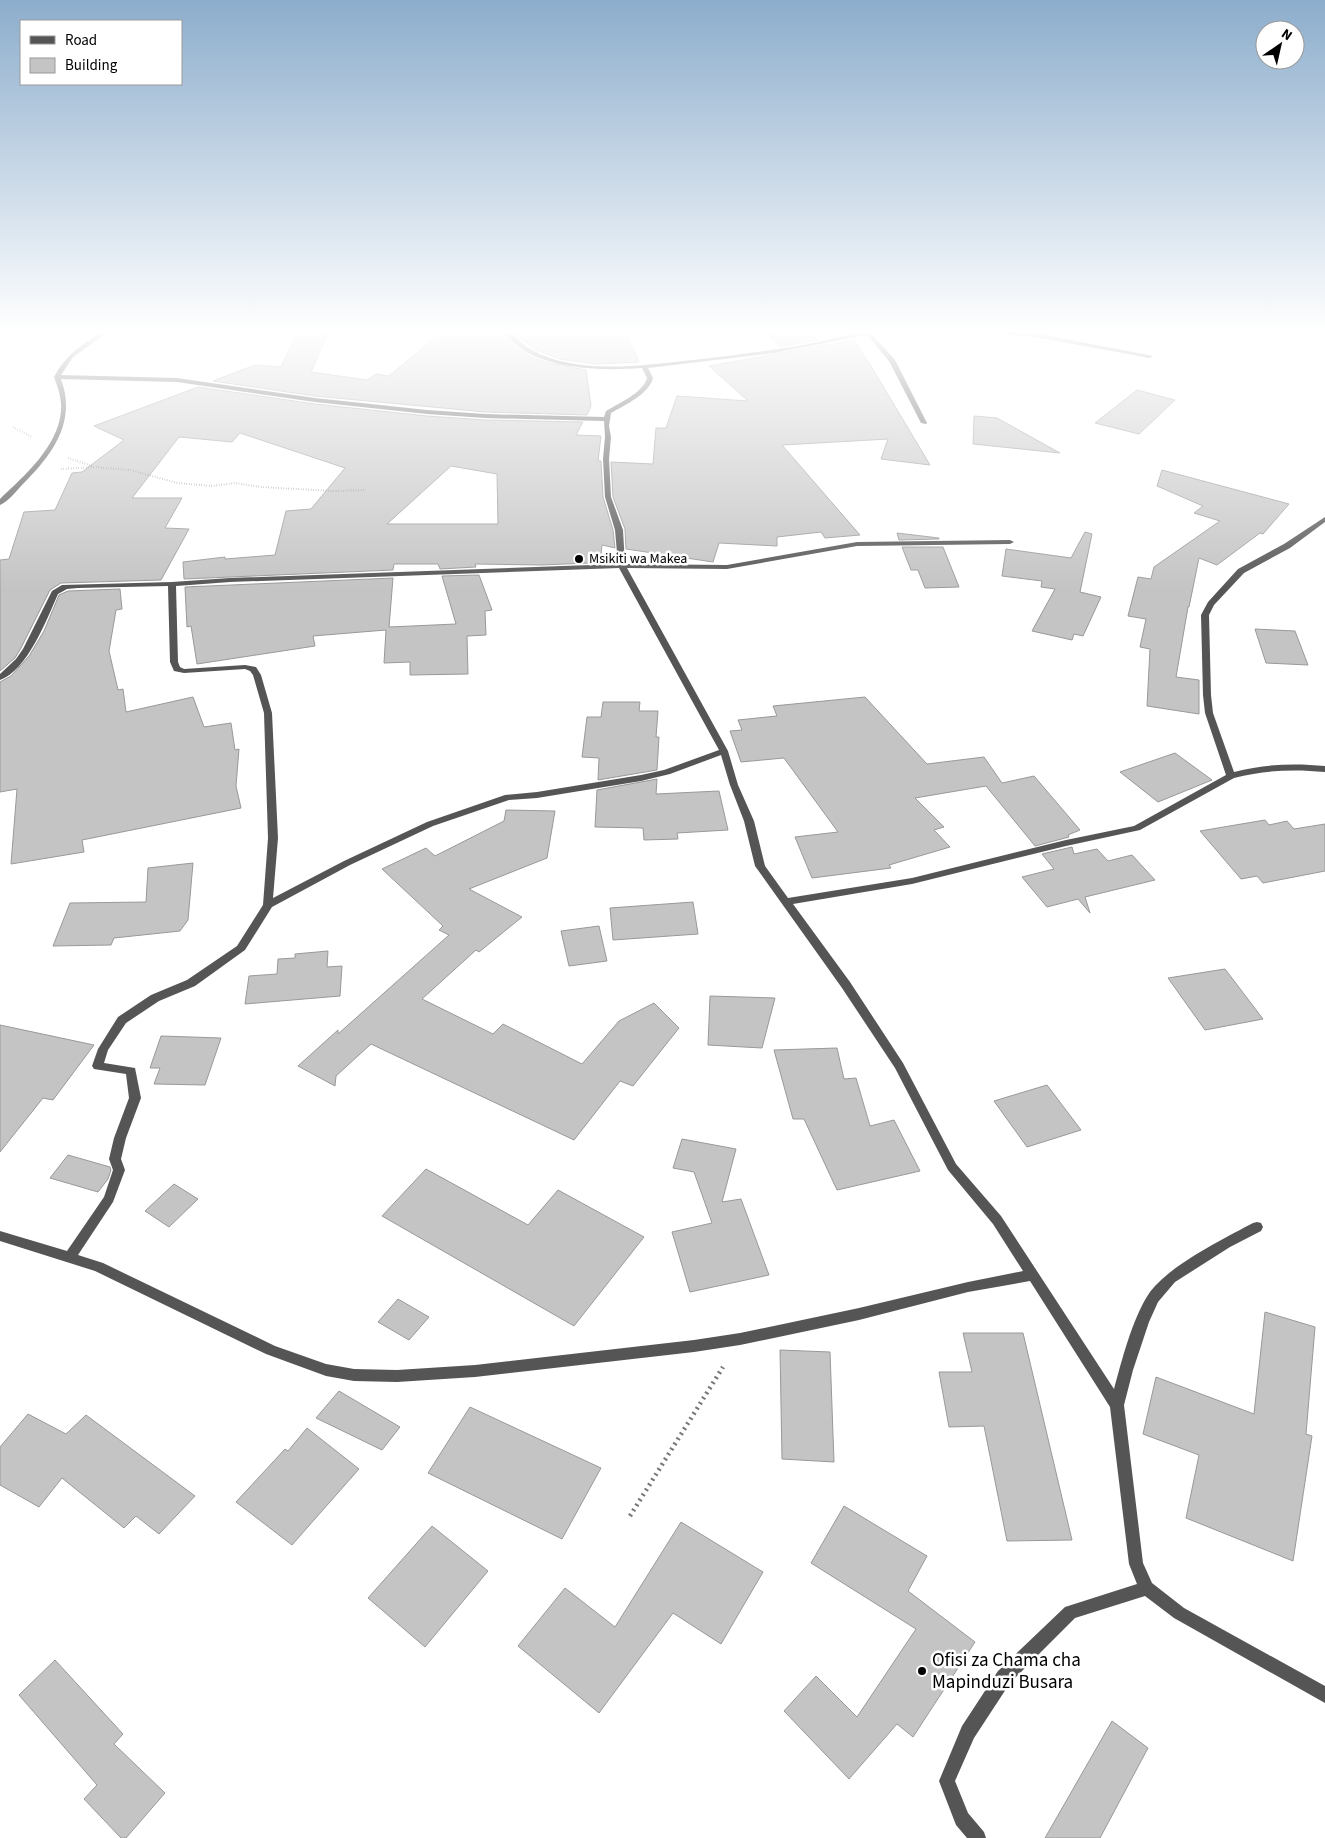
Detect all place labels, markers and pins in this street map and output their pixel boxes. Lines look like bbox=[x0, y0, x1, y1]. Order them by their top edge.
place label: Msikiti wa Makea bbox=[589, 549, 687, 569]
marker: Msikiti wa Makea bbox=[573, 553, 585, 565]
place label: Ofisi za Chama cha Mapinduzi Busara bbox=[932, 1647, 1081, 1696]
marker: Ofisi za Chama cha Mapinduzi Busara bbox=[916, 1665, 928, 1677]

